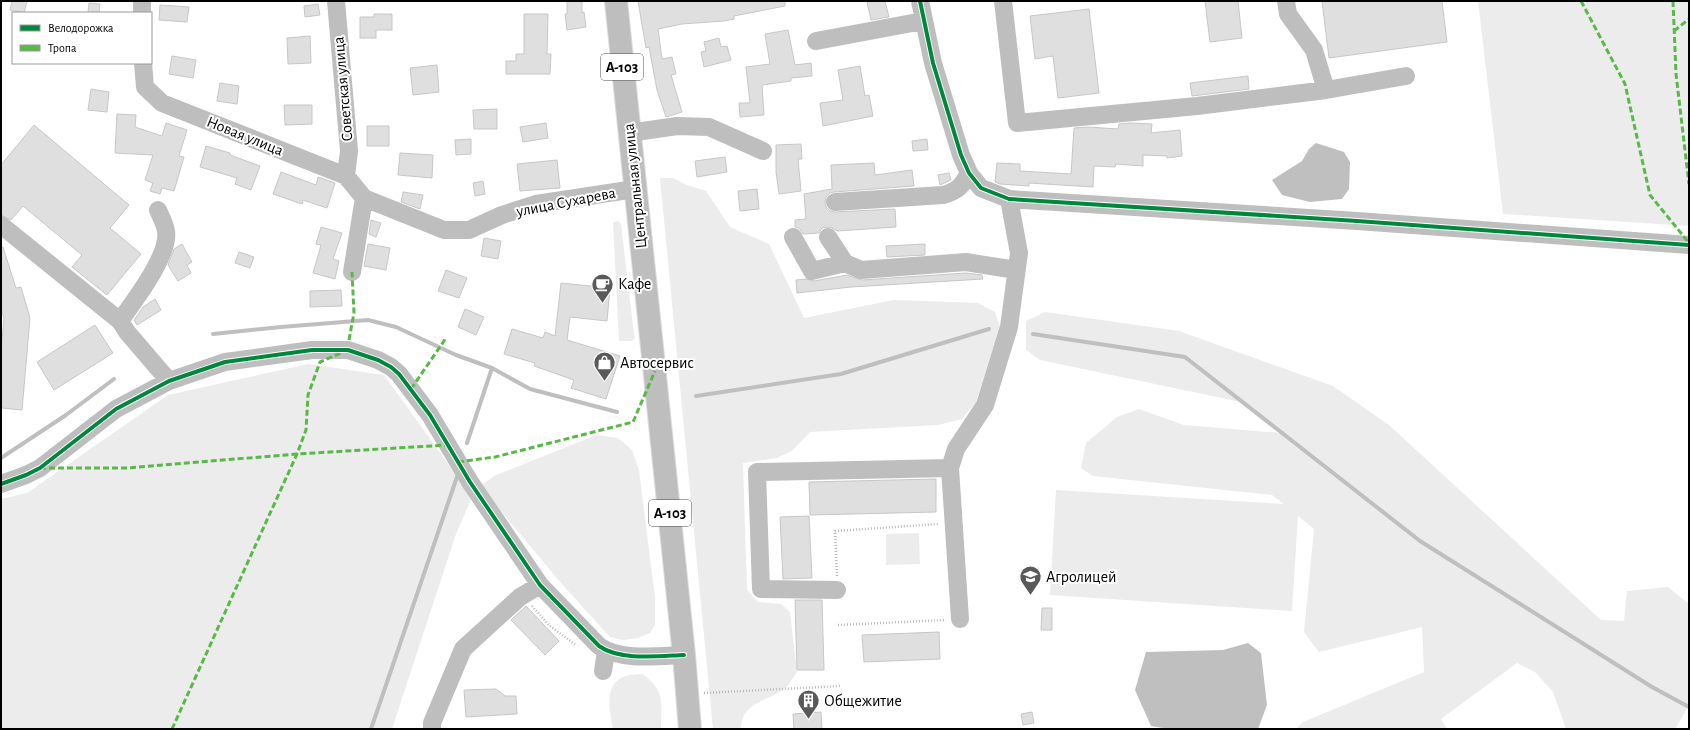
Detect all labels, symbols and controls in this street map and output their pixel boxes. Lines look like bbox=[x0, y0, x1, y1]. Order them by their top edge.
legend bbox=[12, 12, 152, 64]
text: Велодорожка bbox=[48, 22, 114, 34]
street label: Советская улица bbox=[330, 36, 357, 142]
text: Тропа bbox=[48, 42, 77, 54]
road number: А-103 bbox=[601, 54, 643, 80]
street label: Новая улица bbox=[204, 113, 286, 160]
street label: Центральная улица bbox=[620, 122, 651, 249]
street label: улица Сухарева bbox=[514, 185, 617, 221]
cafe icon: Кафе bbox=[590, 271, 616, 304]
place label: Кафе bbox=[618, 276, 651, 292]
shop icon: Автосервис bbox=[592, 350, 618, 383]
place label: Автосервис bbox=[620, 355, 694, 371]
road number: А-103 bbox=[649, 500, 691, 526]
school or university icon: Агролицей bbox=[1018, 564, 1044, 597]
place label: Агролицей bbox=[1046, 569, 1117, 585]
building icon: Общежитие bbox=[795, 688, 821, 721]
place label: Общежитие bbox=[824, 693, 902, 709]

